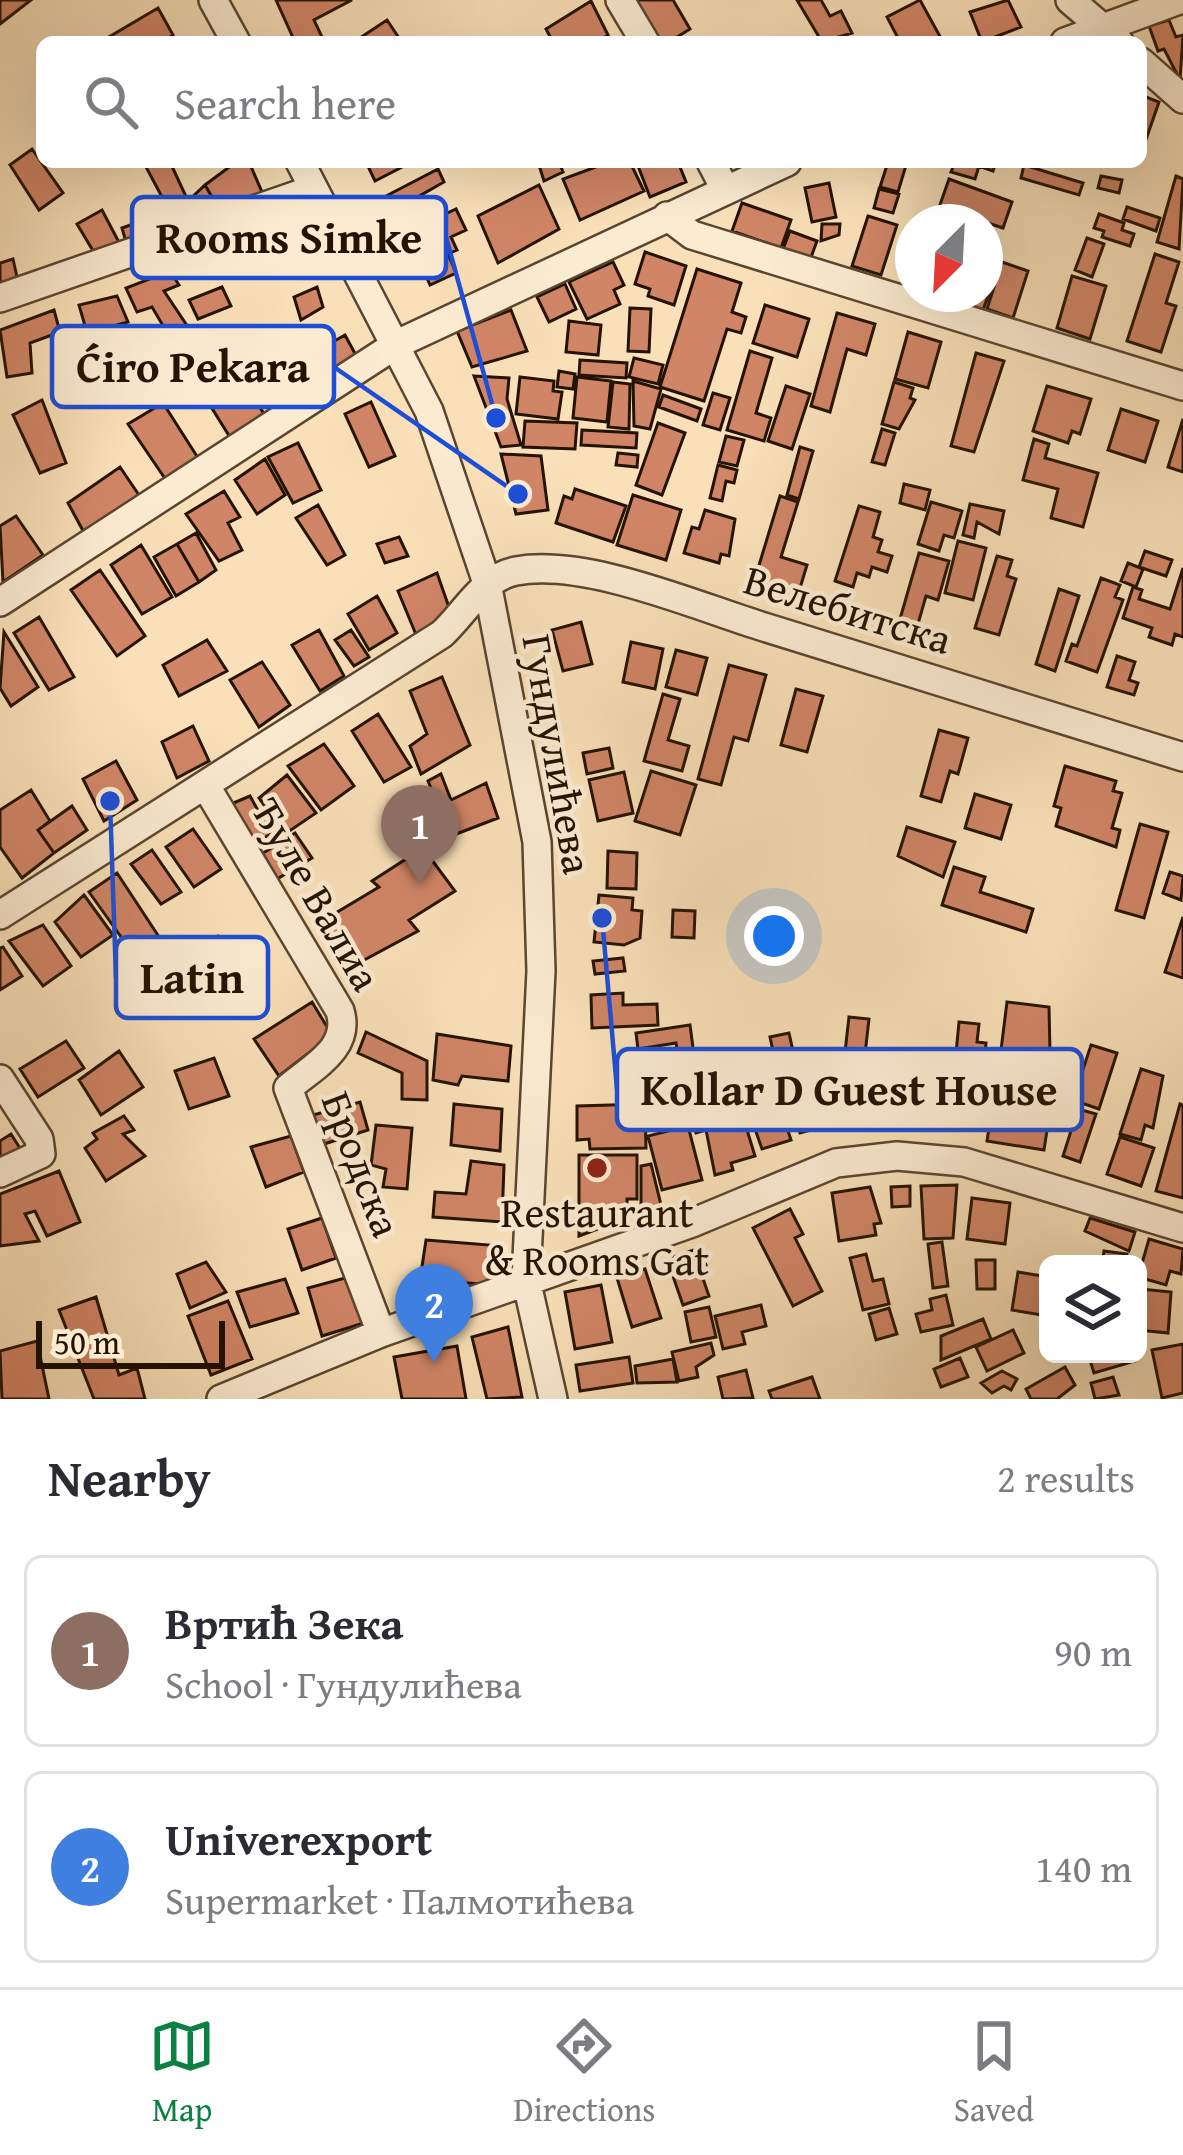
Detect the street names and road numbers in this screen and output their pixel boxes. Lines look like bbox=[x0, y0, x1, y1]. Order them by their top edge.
street label: Велебитска bbox=[737, 548, 959, 669]
street label: Гундулићева bbox=[507, 629, 610, 878]
street label: Ђуле Валиа bbox=[238, 786, 397, 1002]
street label: Бродска bbox=[307, 1082, 418, 1245]

